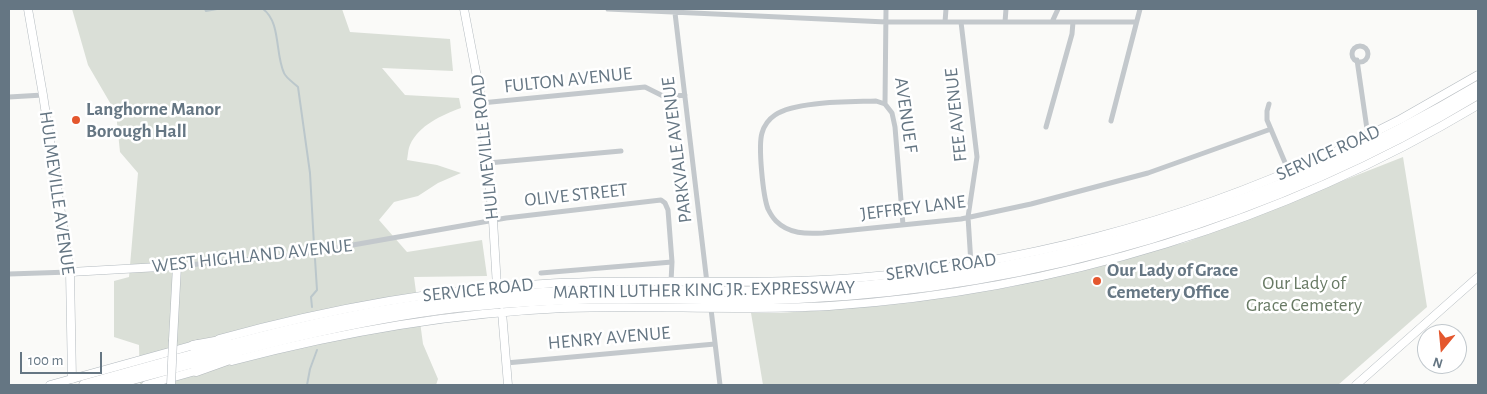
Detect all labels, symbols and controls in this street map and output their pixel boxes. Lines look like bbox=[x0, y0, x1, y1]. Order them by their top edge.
street label: FULTON AVENUE bbox=[503, 62, 633, 98]
street label: FEE AVENUE bbox=[940, 67, 972, 163]
street label: HULMEVILLE ROAD bbox=[466, 73, 504, 221]
street label: PARKVALE AVENUE bbox=[657, 76, 697, 224]
street label: AVENUE F bbox=[889, 76, 923, 154]
place label: Langhorne Manor Borough Hall bbox=[86, 98, 221, 142]
street label: HULMEVILLE AVENUE bbox=[34, 110, 80, 276]
marker: Langhorne Manor Borough Hall bbox=[70, 114, 82, 126]
street label: SERVICE ROAD bbox=[1273, 120, 1383, 186]
street label: OLIVE STREET bbox=[523, 178, 629, 212]
street label: JEFFREY LANE bbox=[859, 190, 967, 226]
street label: WEST HIGHLAND AVENUE bbox=[151, 234, 353, 278]
street label: SERVICE ROAD bbox=[884, 248, 998, 286]
place label: Our Lady of Grace Cemetery Office bbox=[1107, 259, 1238, 303]
park label: Our Lady of Grace Cemetery bbox=[1246, 272, 1362, 316]
street label: SERVICE ROAD bbox=[421, 273, 535, 307]
marker: Our Lady of Grace Cemetery Office bbox=[1091, 275, 1103, 287]
street label: MARTIN LUTHER KING JR. EXPRESSWAY bbox=[553, 276, 855, 304]
street label: HENRY AVENUE bbox=[547, 321, 671, 355]
north arrow bbox=[1417, 324, 1467, 374]
scale bar bbox=[22, 342, 105, 374]
text: 100 m bbox=[28, 353, 63, 368]
text: N bbox=[1431, 354, 1445, 371]

